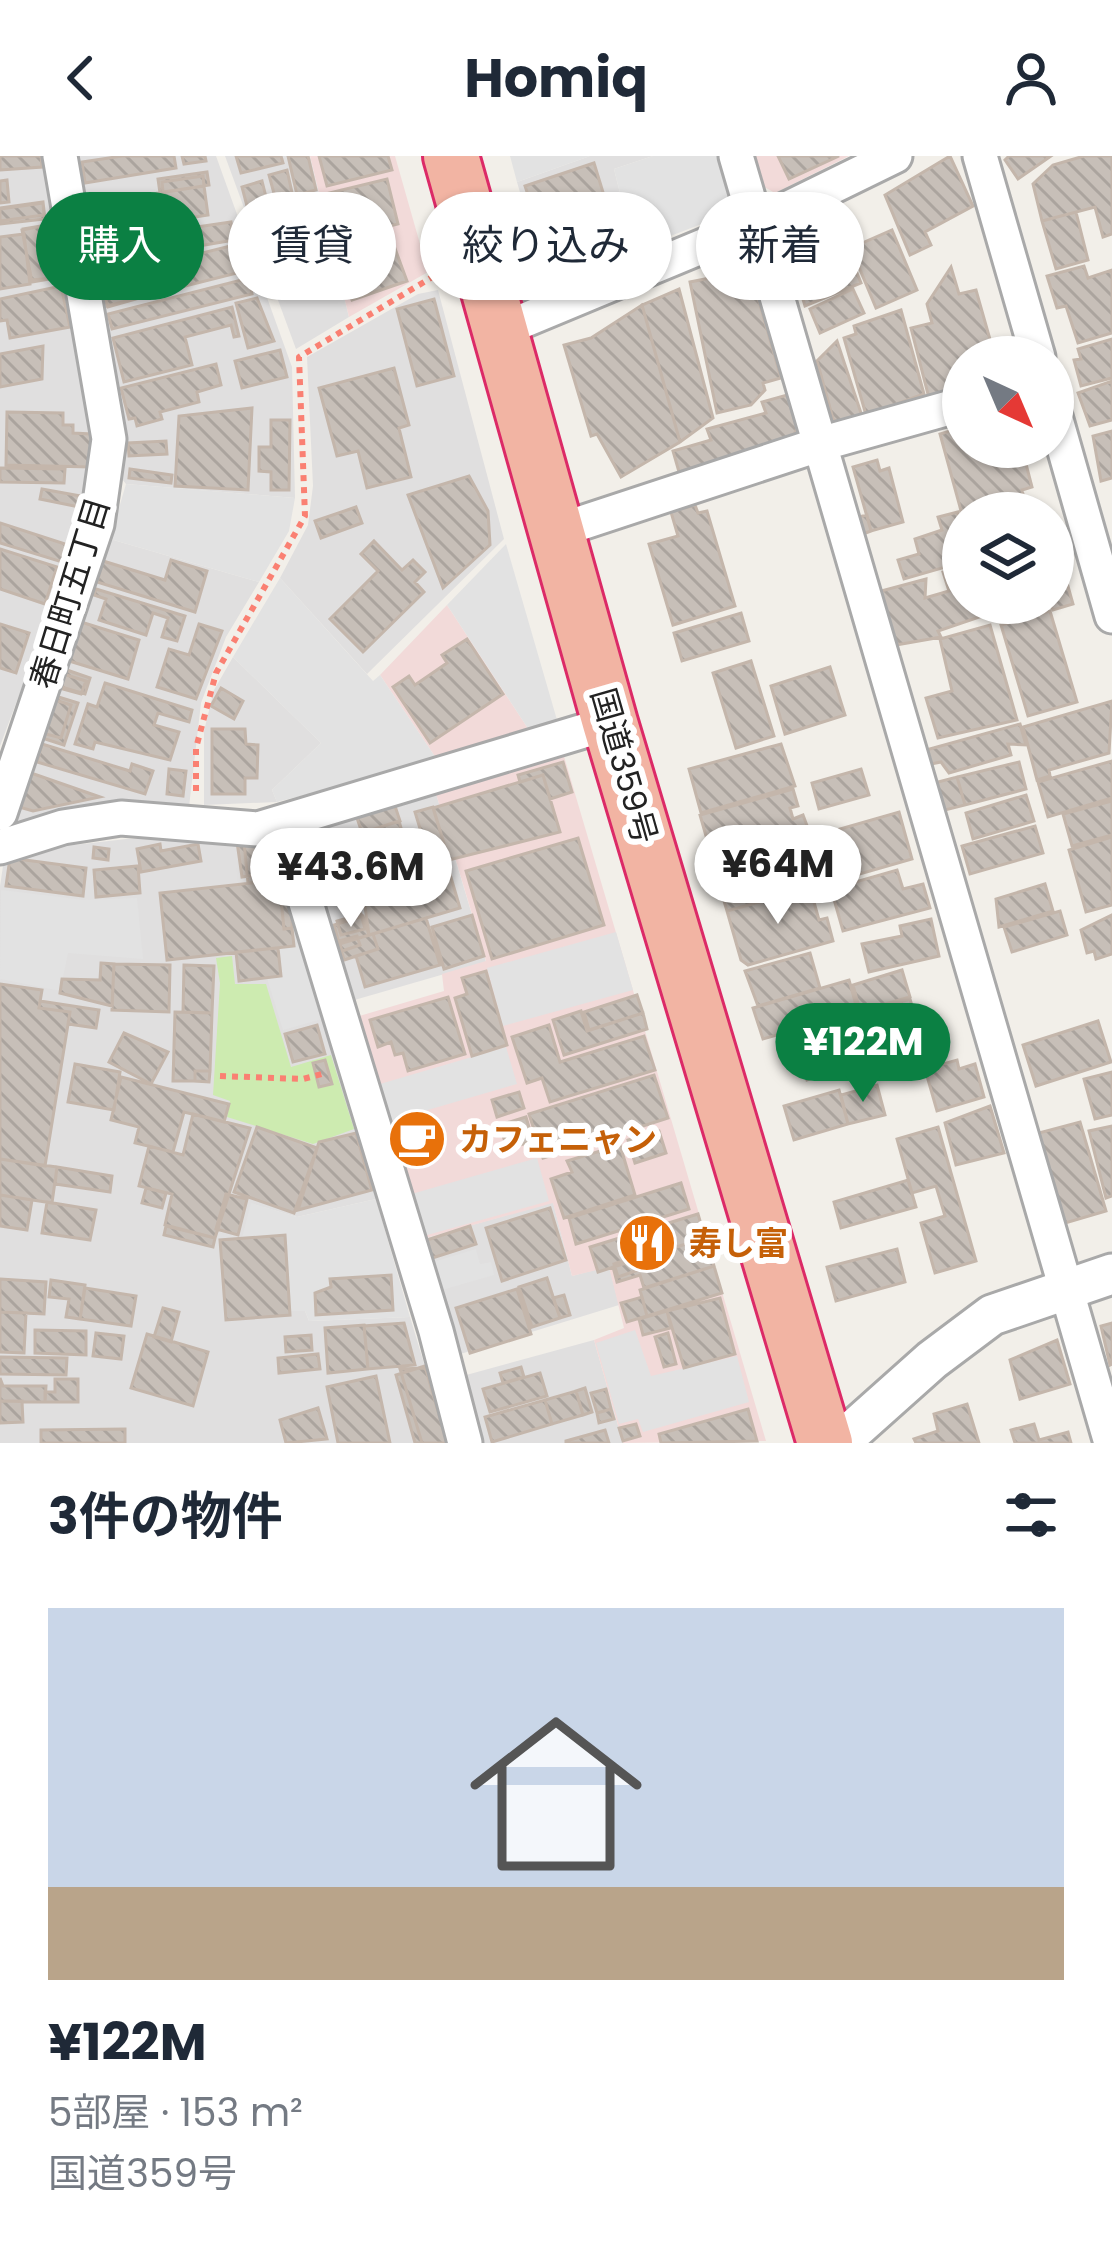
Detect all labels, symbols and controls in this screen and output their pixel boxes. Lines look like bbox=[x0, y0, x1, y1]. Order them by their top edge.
text: Homiq bbox=[464, 40, 648, 116]
icon: back bbox=[48, 45, 114, 111]
icon: person bbox=[998, 45, 1064, 111]
chip: 購入 bbox=[36, 192, 204, 300]
chip: 賃貸 bbox=[228, 192, 396, 300]
chip: 絞り込み bbox=[420, 192, 672, 300]
chip: 新着 bbox=[696, 192, 864, 300]
north arrow bbox=[942, 336, 1074, 468]
map controls bbox=[942, 336, 1074, 624]
street label: 春日町五丁目 bbox=[19, 491, 121, 695]
button: layers bbox=[942, 492, 1074, 624]
street label: 国道359号 bbox=[579, 683, 669, 849]
pin: ¥64M bbox=[707, 825, 849, 927]
pin: ¥43.6M bbox=[253, 828, 449, 930]
text: ¥64M bbox=[721, 836, 835, 891]
text: ¥43.6M bbox=[277, 839, 425, 894]
pin: ¥122M bbox=[779, 1003, 947, 1105]
text: ¥122M bbox=[802, 1014, 924, 1069]
cafe icon: カフェニャン bbox=[386, 1108, 448, 1170]
place label: カフェニャン bbox=[459, 1116, 657, 1163]
restaurant icon: 寿し富 bbox=[616, 1212, 678, 1274]
place label: 寿し富 bbox=[689, 1220, 788, 1267]
text: 3件の物件 bbox=[48, 1480, 283, 1552]
icon: filters bbox=[998, 1482, 1064, 1548]
icon: home bbox=[448, 1686, 664, 1902]
text: ¥122M bbox=[48, 2006, 206, 2078]
text: 5部屋 · 153 m² bbox=[48, 2085, 303, 2140]
text: 国道359号 bbox=[48, 2146, 237, 2201]

